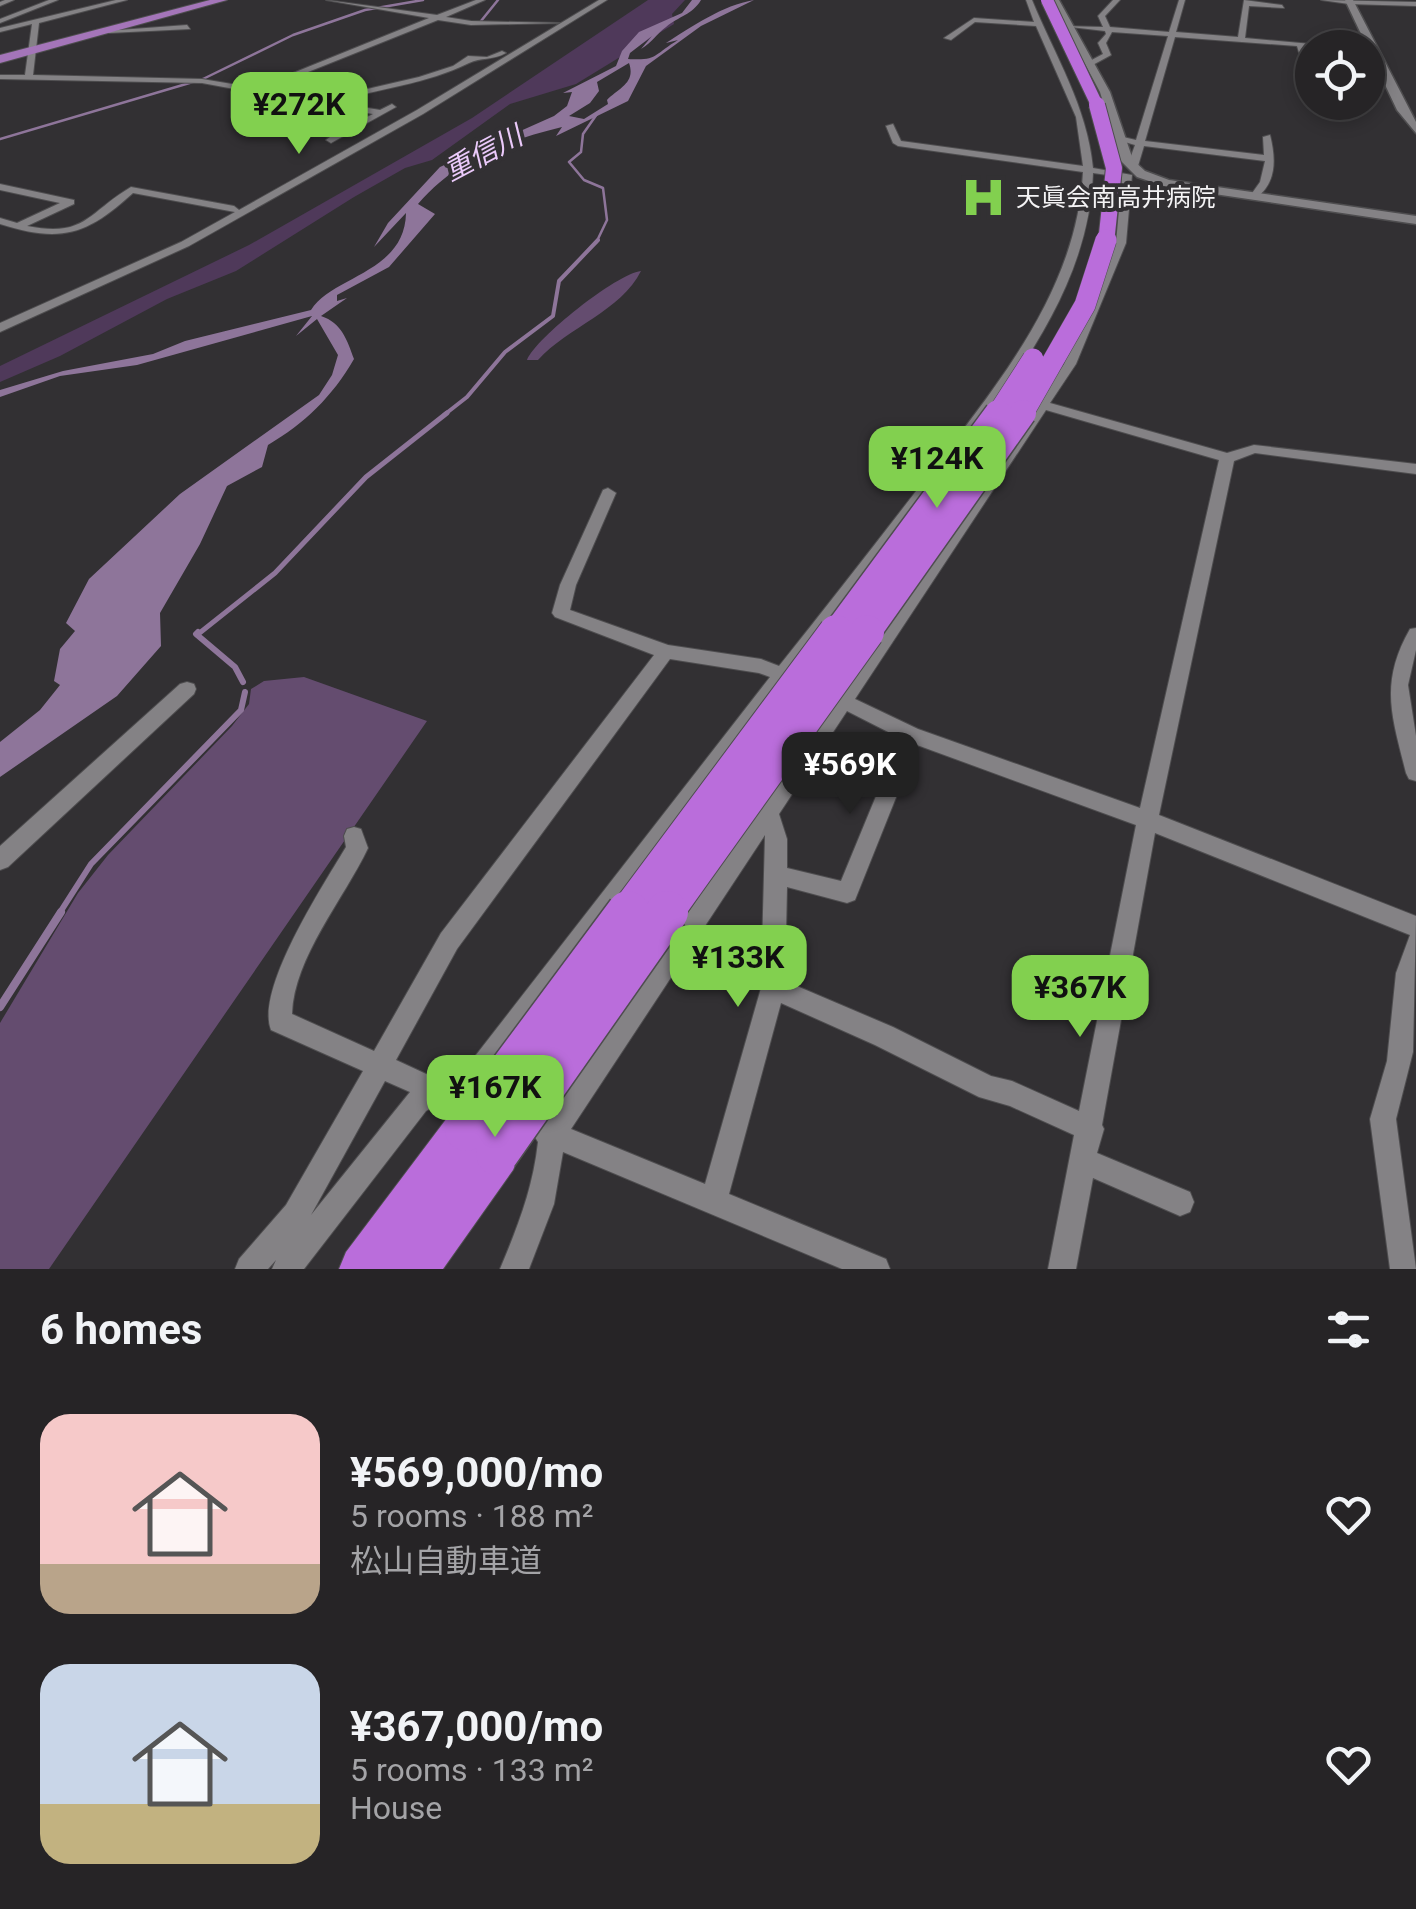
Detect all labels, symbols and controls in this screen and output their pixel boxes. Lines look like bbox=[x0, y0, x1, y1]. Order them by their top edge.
map controls bbox=[1295, 30, 1385, 120]
button: locate bbox=[1295, 30, 1385, 120]
pin: ¥272K bbox=[229, 72, 369, 157]
text: ¥272K bbox=[253, 85, 345, 123]
water label: 重信川 bbox=[438, 118, 531, 188]
hospital icon: 天眞会南高井病院 bbox=[959, 173, 1007, 221]
place label: 天眞会南高井病院 bbox=[1016, 183, 1216, 212]
pin: ¥124K bbox=[867, 426, 1007, 511]
text: ¥124K bbox=[891, 439, 983, 477]
pin: ¥569K bbox=[780, 732, 920, 817]
text: ¥569K bbox=[804, 745, 896, 783]
pin: ¥133K bbox=[668, 925, 808, 1010]
text: ¥133K bbox=[692, 938, 784, 976]
pin: ¥367K bbox=[1010, 955, 1150, 1040]
text: ¥367K bbox=[1034, 968, 1126, 1006]
pin: ¥167K bbox=[425, 1055, 565, 1140]
text: ¥167K bbox=[449, 1068, 541, 1106]
icon: filters bbox=[1321, 1302, 1376, 1357]
text: 6 homes bbox=[40, 1305, 202, 1354]
text: ¥569,000/mo bbox=[350, 1448, 603, 1497]
icon: home bbox=[120, 1454, 240, 1574]
icon: heart bbox=[1321, 1487, 1376, 1542]
text: 5 rooms · 188 m² bbox=[350, 1497, 593, 1535]
text: 松山自動車道 bbox=[350, 1542, 542, 1580]
text: ¥367,000/mo bbox=[350, 1702, 603, 1751]
icon: home bbox=[120, 1704, 240, 1824]
icon: heart bbox=[1321, 1737, 1376, 1792]
text: 5 rooms · 133 m² bbox=[350, 1751, 593, 1789]
text: House bbox=[350, 1789, 442, 1827]

